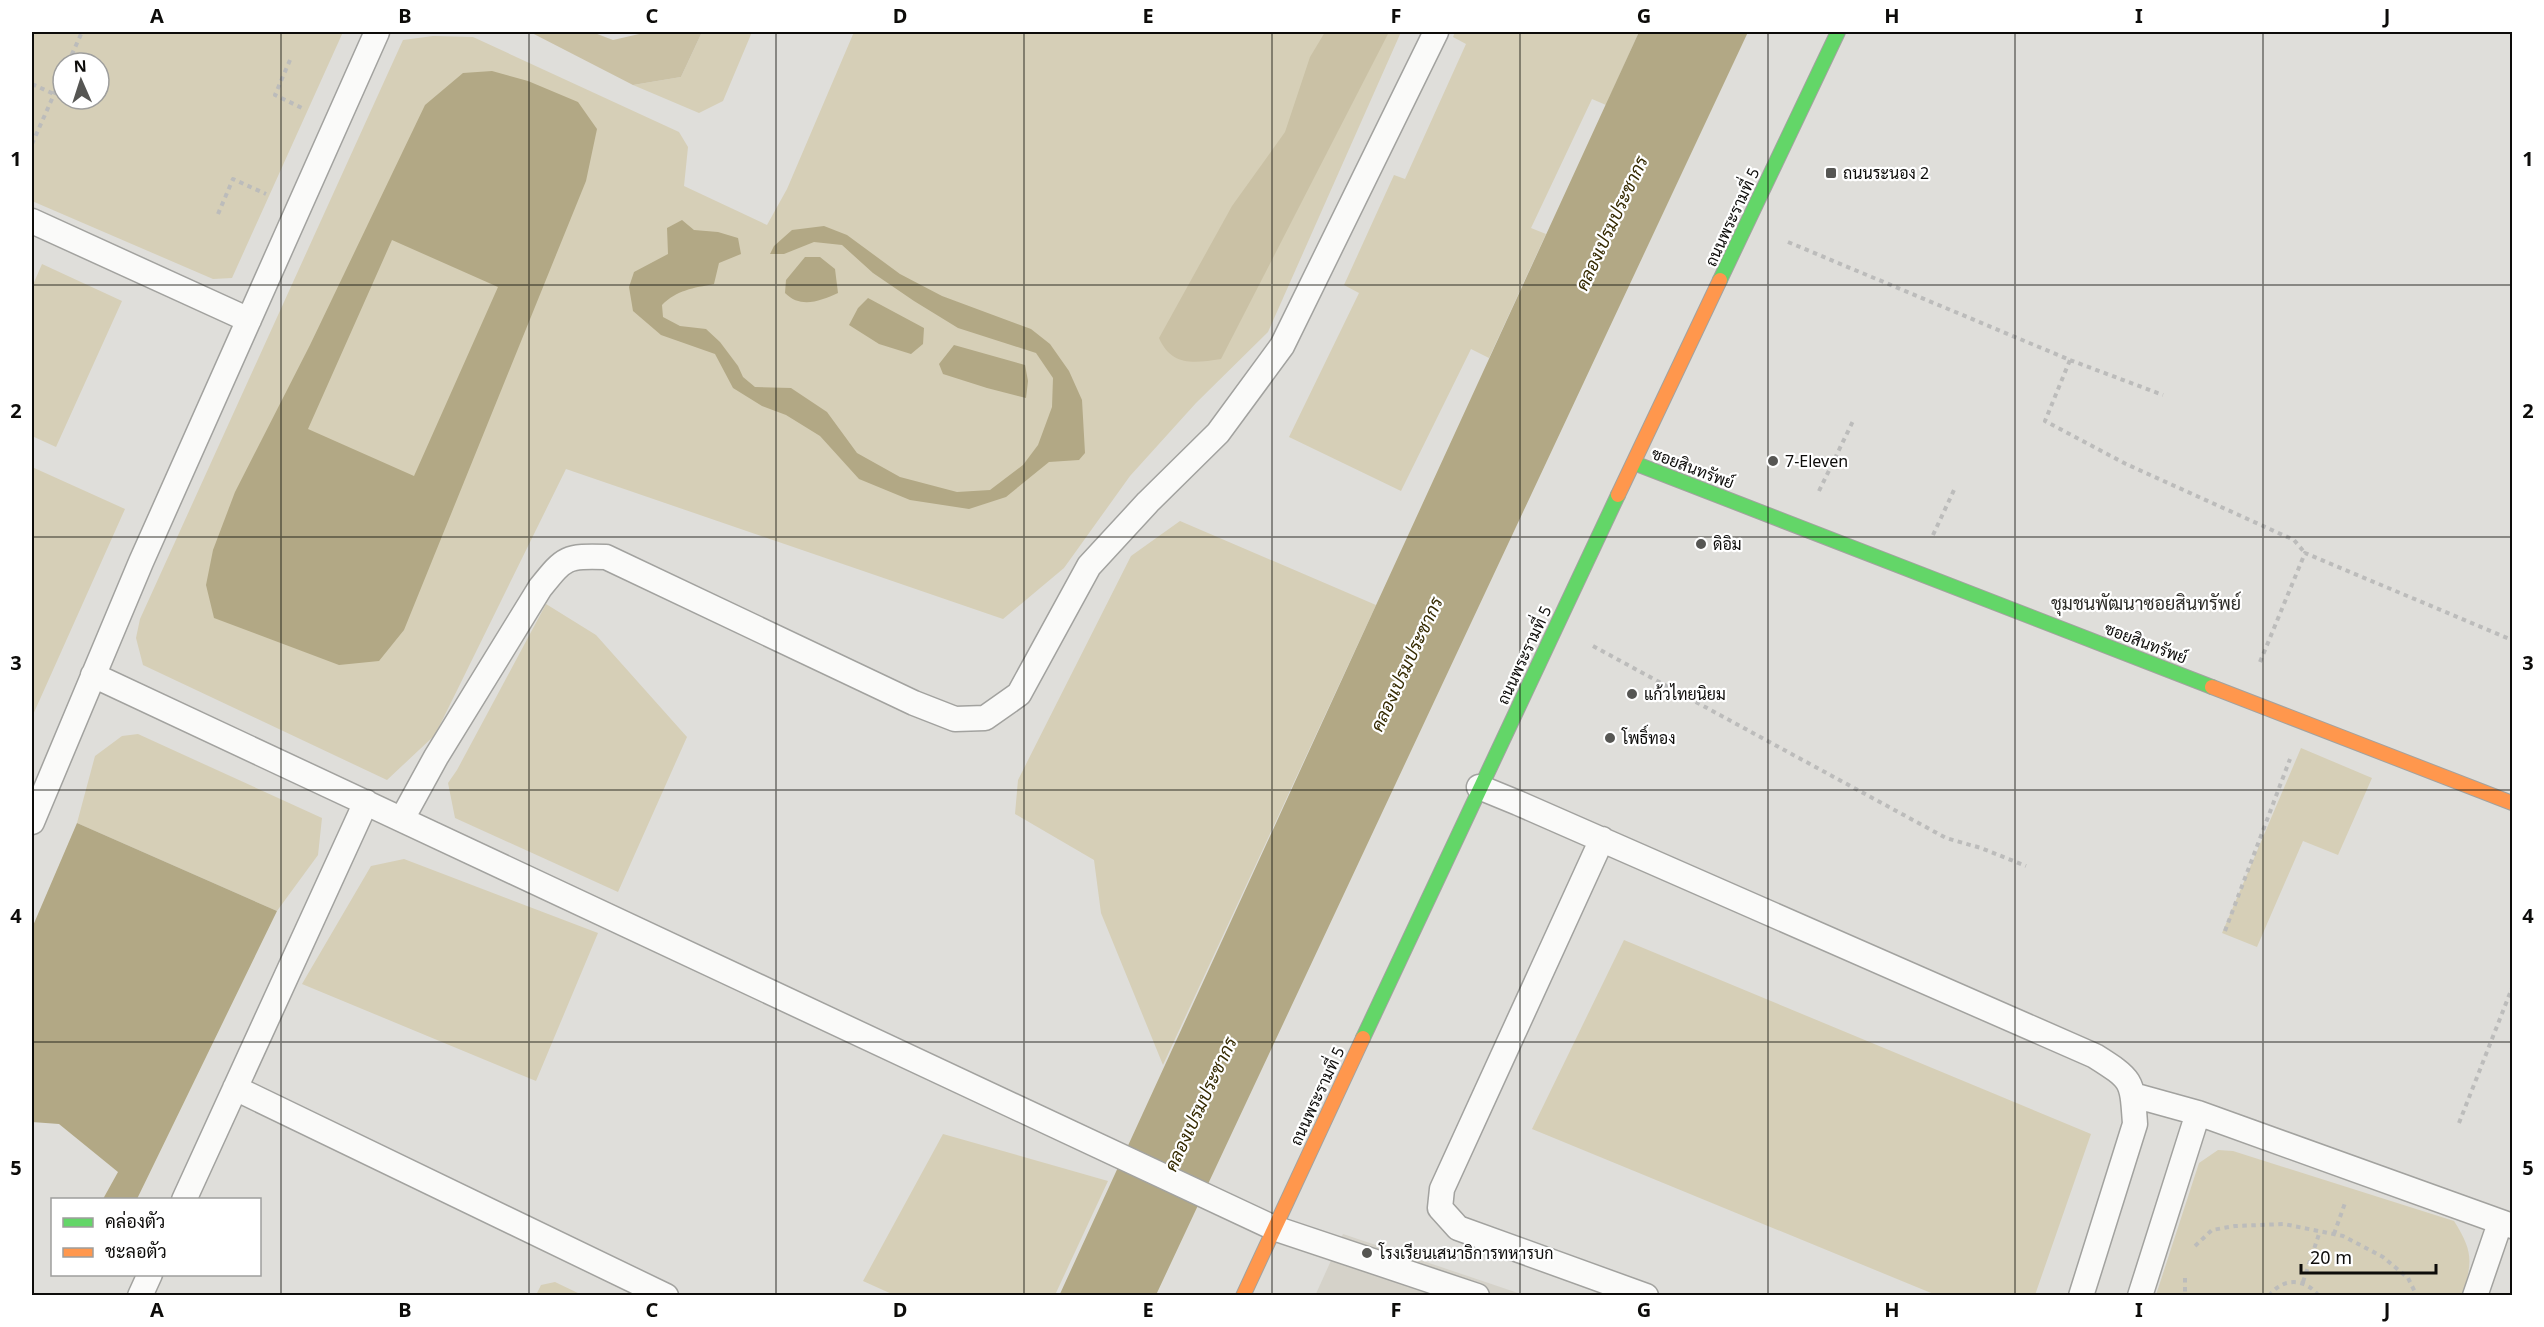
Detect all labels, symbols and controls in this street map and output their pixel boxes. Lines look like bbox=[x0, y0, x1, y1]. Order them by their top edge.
text: A bbox=[150, 2, 164, 29]
text: B bbox=[398, 2, 412, 29]
text: C bbox=[646, 2, 659, 29]
text: D bbox=[893, 2, 907, 29]
text: E bbox=[1142, 2, 1154, 29]
text: F bbox=[1391, 2, 1401, 29]
text: G bbox=[1637, 2, 1651, 29]
text: H bbox=[1884, 2, 1900, 29]
text: I bbox=[2135, 2, 2143, 29]
text: J bbox=[2382, 2, 2390, 29]
north arrow bbox=[51, 51, 111, 111]
text: N bbox=[73, 55, 87, 77]
text: 1 bbox=[10, 145, 22, 172]
text: 1 bbox=[2522, 145, 2534, 172]
water label: คลองเปรมประชากร bbox=[1569, 151, 1653, 294]
place label: ถนนระนอง 2 bbox=[1843, 162, 1929, 184]
street label: ถนนพระรามที่ 5 bbox=[1697, 163, 1765, 270]
marker: ถนนระนอง 2 bbox=[1824, 166, 1838, 180]
text: 2 bbox=[10, 397, 22, 424]
text: 2 bbox=[2522, 397, 2534, 424]
street label: ซอยสินทรัพย์ bbox=[1649, 441, 1738, 494]
place label: 7-Eleven bbox=[1785, 450, 1848, 472]
marker: 7-Eleven bbox=[1766, 454, 1780, 468]
place label: ดิอิม bbox=[1713, 533, 1742, 555]
marker: ดิอิม bbox=[1694, 537, 1708, 551]
district label: ชุมชนพัฒนาซอยสินทรัพย์ bbox=[2051, 591, 2241, 616]
water label: คลองเปรมประชากร bbox=[1364, 592, 1448, 735]
street label: ถนนพระรามที่ 5 bbox=[1489, 601, 1557, 708]
street label: ซอยสินทรัพย์ bbox=[2102, 616, 2191, 669]
text: 3 bbox=[10, 649, 22, 676]
text: 3 bbox=[2522, 649, 2534, 676]
place label: แก้วไทยนิยม bbox=[1644, 683, 1726, 705]
marker: แก้วไทยนิยม bbox=[1625, 687, 1639, 701]
place label: โพธิ์ทอง bbox=[1621, 724, 1675, 749]
marker: โพธิ์ทอง bbox=[1603, 731, 1617, 745]
text: 4 bbox=[10, 902, 22, 929]
text: 4 bbox=[2522, 902, 2534, 929]
water label: คลองเปรมประชากร bbox=[1158, 1032, 1242, 1175]
street label: ถนนพระรามที่ 5 bbox=[1282, 1042, 1350, 1149]
text: 5 bbox=[10, 1154, 22, 1181]
text: 5 bbox=[2522, 1154, 2534, 1181]
legend bbox=[51, 1198, 261, 1276]
text: คล่องตัว bbox=[105, 1209, 165, 1233]
scale bar bbox=[2301, 1237, 2436, 1275]
text: ชะลอตัว bbox=[105, 1239, 167, 1263]
place label: โรงเรียนเสนาธิการทหารบก bbox=[1378, 1242, 1553, 1264]
text: 20 m bbox=[2310, 1245, 2352, 1269]
marker: โรงเรียนเสนาธิการทหารบก bbox=[1360, 1246, 1374, 1260]
text: A bbox=[150, 1296, 164, 1323]
text: B bbox=[398, 1296, 412, 1323]
text: C bbox=[646, 1296, 659, 1323]
text: D bbox=[893, 1296, 907, 1323]
text: E bbox=[1142, 1296, 1154, 1323]
text: F bbox=[1391, 1296, 1401, 1323]
text: G bbox=[1637, 1296, 1651, 1323]
text: H bbox=[1884, 1296, 1900, 1323]
text: I bbox=[2135, 1296, 2143, 1323]
text: J bbox=[2382, 1296, 2390, 1323]

